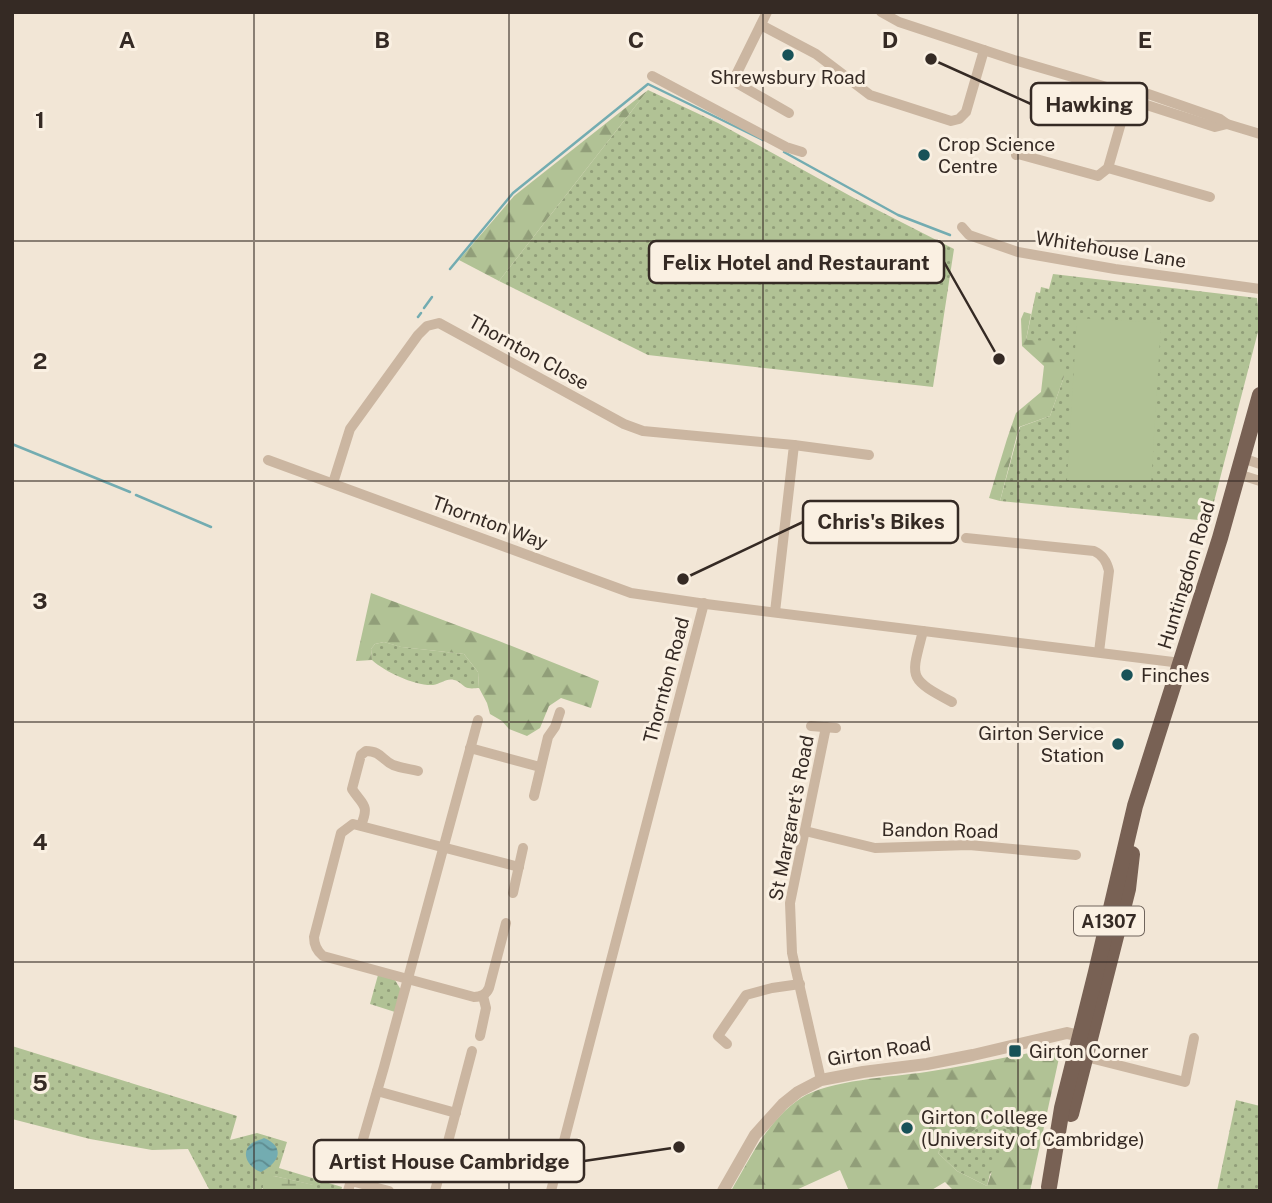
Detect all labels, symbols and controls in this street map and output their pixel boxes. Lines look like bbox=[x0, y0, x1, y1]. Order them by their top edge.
text: A bbox=[119, 26, 136, 53]
text: B bbox=[374, 26, 390, 53]
text: C bbox=[628, 26, 644, 53]
text: D bbox=[882, 26, 898, 53]
text: E bbox=[1138, 26, 1152, 53]
marker: Shrewsbury Road bbox=[780, 47, 796, 63]
place label: Shrewsbury Road bbox=[710, 66, 866, 88]
callout: Hawking bbox=[1031, 83, 1147, 125]
text: Hawking bbox=[1045, 92, 1133, 117]
text: 1 bbox=[35, 106, 45, 133]
place label: Crop Science Centre bbox=[938, 133, 1055, 177]
marker: Crop Science Centre bbox=[916, 147, 932, 163]
street label: Whitehouse Lane bbox=[1034, 226, 1188, 272]
callout: Felix Hotel and Restaurant bbox=[649, 241, 944, 283]
text: Felix Hotel and Restaurant bbox=[662, 250, 930, 275]
street label: Thornton Close bbox=[465, 310, 593, 394]
text: 2 bbox=[33, 347, 47, 374]
street label: Thornton Way bbox=[429, 491, 551, 553]
street label: Huntingdon Road bbox=[1153, 498, 1219, 652]
callout: Chris's Bikes bbox=[803, 501, 958, 543]
text: Chris's Bikes bbox=[817, 509, 945, 534]
text: 3 bbox=[32, 587, 48, 614]
street label: Thornton Road bbox=[639, 615, 693, 745]
place label: Finches bbox=[1141, 664, 1210, 686]
marker: Finches bbox=[1119, 667, 1135, 683]
place label: Girton Service Station bbox=[978, 722, 1104, 766]
street label: St Margaret's Road bbox=[764, 734, 818, 902]
marker: Girton Service Station bbox=[1110, 736, 1126, 752]
street label: Bandon Road bbox=[881, 818, 999, 842]
text: 4 bbox=[32, 828, 48, 855]
road number: A1307 bbox=[1074, 906, 1144, 936]
street label: Girton Road bbox=[826, 1032, 932, 1070]
place label: Girton Corner bbox=[1029, 1040, 1149, 1062]
marker: Girton Corner bbox=[1007, 1043, 1023, 1059]
text: 5 bbox=[32, 1069, 48, 1096]
place label: Girton College (University of Cambridge) bbox=[921, 1106, 1145, 1150]
marker: Girton College (University of Cambridge) bbox=[899, 1120, 915, 1136]
callout: Artist House Cambridge bbox=[314, 1140, 584, 1182]
text: Artist House Cambridge bbox=[328, 1149, 570, 1174]

